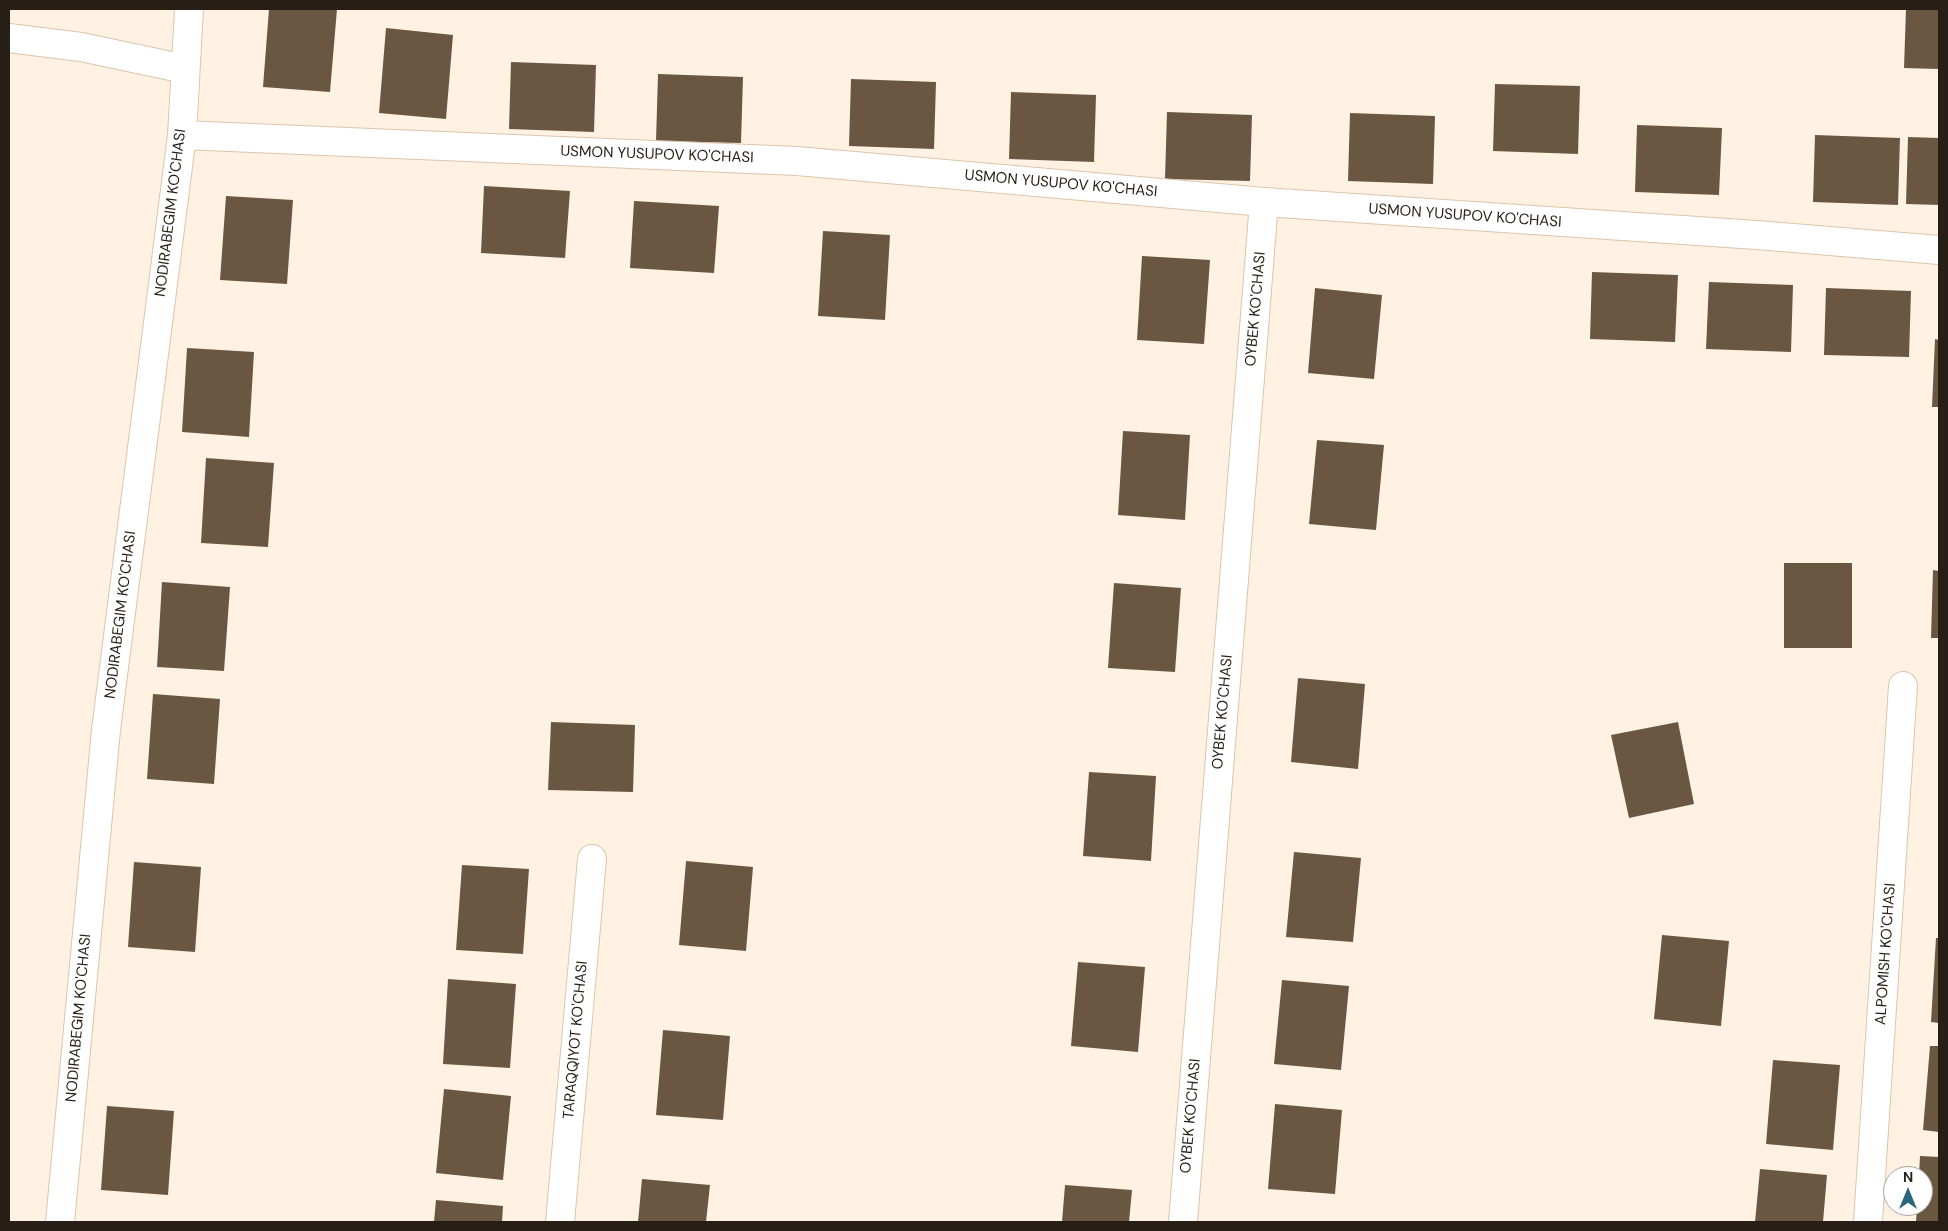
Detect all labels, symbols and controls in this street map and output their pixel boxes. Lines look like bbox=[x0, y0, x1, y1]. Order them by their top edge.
street label: NODIRABEGIM KO'CHASI bbox=[152, 128, 190, 298]
street label: USMON YUSUPOV KO'CHASI bbox=[560, 143, 754, 167]
street label: USMON YUSUPOV KO'CHASI bbox=[964, 167, 1158, 201]
street label: USMON YUSUPOV KO'CHASI bbox=[1368, 200, 1562, 232]
street label: OYBEK KO'CHASI bbox=[1242, 251, 1270, 367]
street label: NODIRABEGIM KO'CHASI bbox=[102, 530, 140, 700]
street label: OYBEK KO'CHASI bbox=[1209, 654, 1237, 770]
street label: ALPOMISH KO'CHASI bbox=[1872, 882, 1900, 1026]
street label: NODIRABEGIM KO'CHASI bbox=[63, 933, 95, 1103]
street label: TARAQQIYOT KO'CHASI bbox=[560, 960, 592, 1120]
street label: OYBEK KO'CHASI bbox=[1177, 1058, 1205, 1174]
north arrow bbox=[1883, 1166, 1933, 1216]
text: N bbox=[1903, 1168, 1913, 1186]

